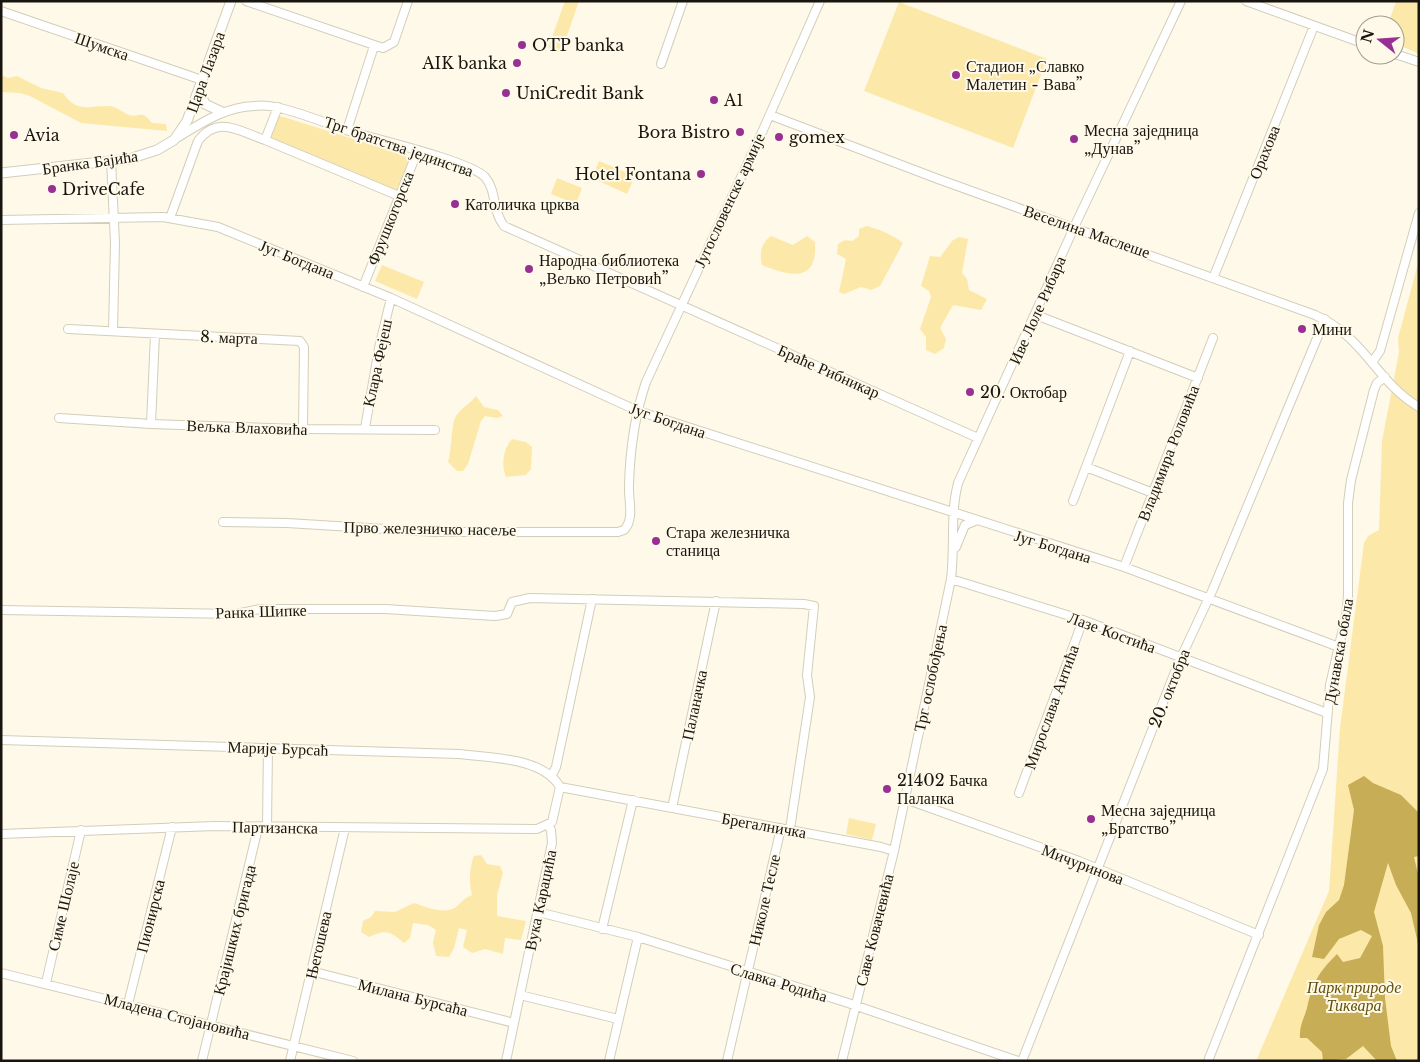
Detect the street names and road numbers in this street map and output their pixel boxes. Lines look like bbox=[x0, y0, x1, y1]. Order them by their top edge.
street label: Шумска bbox=[72, 27, 132, 65]
street label: Цара Лазара bbox=[181, 29, 229, 115]
street label: Трг братства јединства bbox=[322, 111, 476, 181]
street label: Орахова bbox=[1244, 122, 1284, 182]
street label: Југословенске армије bbox=[689, 129, 769, 271]
street label: Бранка Бајића bbox=[41, 145, 139, 179]
street label: Фрушкогорска bbox=[362, 168, 418, 268]
street label: Веселина Маслеше bbox=[1021, 200, 1153, 262]
street label: Југ Богдана bbox=[257, 235, 337, 283]
street label: Иве Лоле Рибара bbox=[1004, 253, 1070, 367]
street label: Клара Фејеш bbox=[358, 317, 396, 409]
street label: 8. марта bbox=[200, 326, 258, 348]
street label: Браће Рибникар bbox=[775, 340, 883, 402]
street label: Владимира Роловића bbox=[1133, 382, 1203, 524]
street label: Југ Богдана bbox=[627, 398, 709, 442]
street label: Вељка Влаховића bbox=[186, 415, 308, 439]
street label: Прво железничко насеље bbox=[344, 516, 516, 540]
street label: Југ Богдана bbox=[1012, 525, 1094, 567]
street label: Дунавска обала bbox=[1319, 597, 1357, 705]
street label: Ранка Шипке bbox=[215, 599, 307, 623]
street label: Лазе Костића bbox=[1065, 607, 1159, 657]
street label: Трг ослобођења bbox=[909, 622, 951, 734]
street label: Мирослава Антића bbox=[1019, 642, 1083, 772]
street label: 20. октобра bbox=[1144, 646, 1194, 730]
street label: Паланачка bbox=[677, 668, 711, 742]
street label: Марије Бурсаћ bbox=[227, 736, 329, 760]
street label: Брегалничка bbox=[720, 808, 808, 842]
street label: Партизанска bbox=[232, 816, 318, 838]
street label: Мичуринова bbox=[1039, 839, 1127, 889]
street label: Вука Караџића bbox=[520, 848, 560, 952]
street label: Николе Тесле bbox=[744, 852, 784, 948]
street label: Симе Шолаје bbox=[43, 859, 83, 953]
street label: Крајишких бригада bbox=[208, 863, 260, 997]
street label: Саве Ковачевића bbox=[850, 872, 898, 988]
street label: Пионирска bbox=[131, 877, 169, 955]
street label: Његошева bbox=[300, 909, 336, 981]
street label: Славка Родића bbox=[728, 958, 830, 1006]
street label: Милана Бурсаћа bbox=[356, 974, 470, 1020]
street label: Младена Стојановића bbox=[102, 988, 252, 1044]

